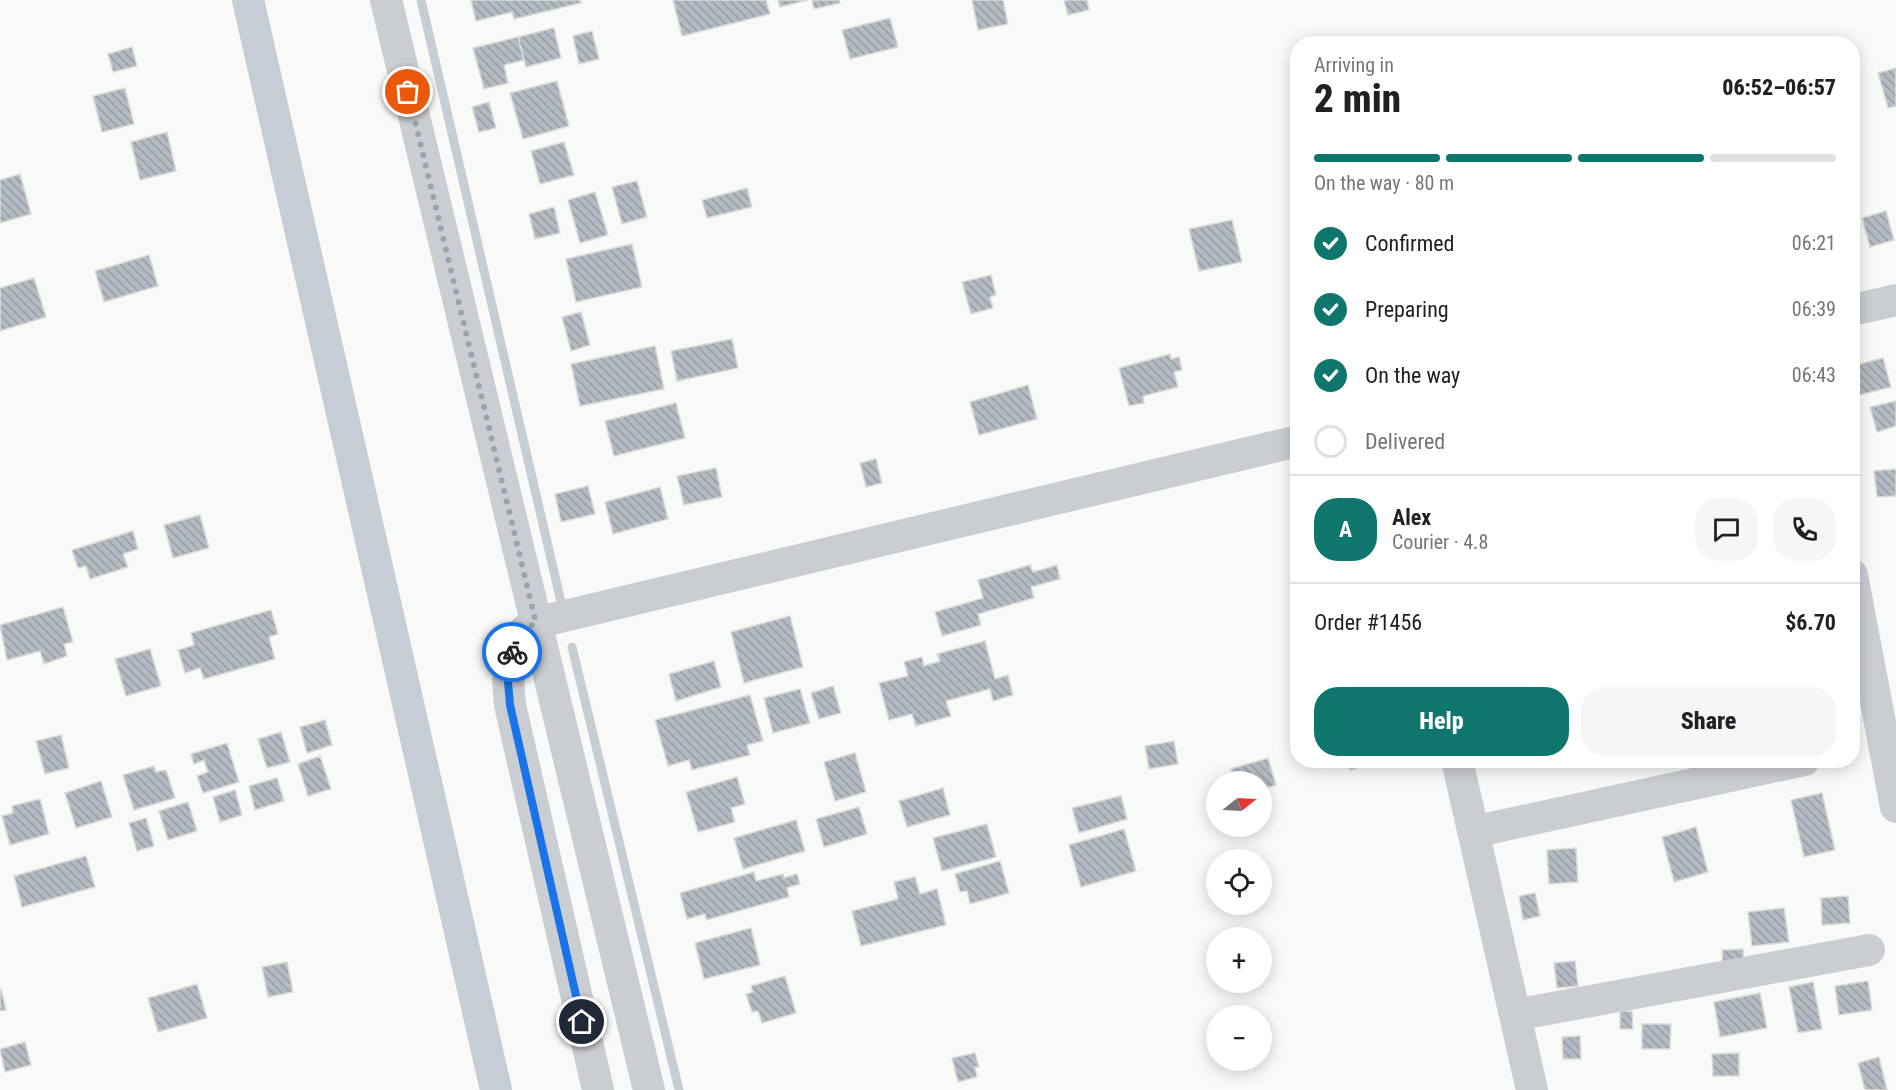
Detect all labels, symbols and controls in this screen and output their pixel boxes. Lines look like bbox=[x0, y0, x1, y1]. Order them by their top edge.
text: Arriving in bbox=[1314, 53, 1394, 77]
pin bbox=[382, 66, 433, 117]
icon: bag bbox=[391, 75, 424, 108]
text: 06:52–06:57 bbox=[1722, 75, 1836, 100]
text: 2 min bbox=[1314, 76, 1401, 122]
text: On the way · 80 m bbox=[1314, 171, 1454, 195]
icon: check bbox=[1314, 227, 1347, 260]
text: Confirmed bbox=[1365, 231, 1454, 256]
text: 06:21 bbox=[1792, 231, 1836, 255]
icon: check bbox=[1314, 293, 1347, 326]
text: Preparing bbox=[1365, 297, 1449, 322]
text: 06:39 bbox=[1792, 297, 1836, 321]
icon: check bbox=[1314, 359, 1347, 392]
text: On the way bbox=[1365, 363, 1460, 388]
text: 06:43 bbox=[1792, 363, 1836, 387]
text: Delivered bbox=[1365, 429, 1445, 454]
button: chat bbox=[1695, 498, 1758, 561]
button: phone bbox=[1773, 498, 1836, 561]
text: Alex bbox=[1392, 505, 1431, 530]
text: A bbox=[1339, 517, 1352, 542]
text: Courier · 4.8 bbox=[1392, 530, 1488, 554]
text: Order #1456 bbox=[1314, 610, 1422, 635]
text: $6.70 bbox=[1785, 610, 1836, 635]
courier bbox=[482, 622, 542, 682]
icon: bike bbox=[496, 636, 529, 669]
button: Help bbox=[1314, 687, 1569, 756]
button: Share bbox=[1581, 687, 1836, 756]
north arrow bbox=[1206, 771, 1272, 837]
map controls bbox=[1206, 771, 1272, 1071]
button: locate bbox=[1206, 849, 1272, 915]
button: + bbox=[1206, 927, 1272, 993]
pin bbox=[556, 996, 607, 1047]
icon: home bbox=[565, 1005, 598, 1038]
button: − bbox=[1206, 1005, 1272, 1071]

